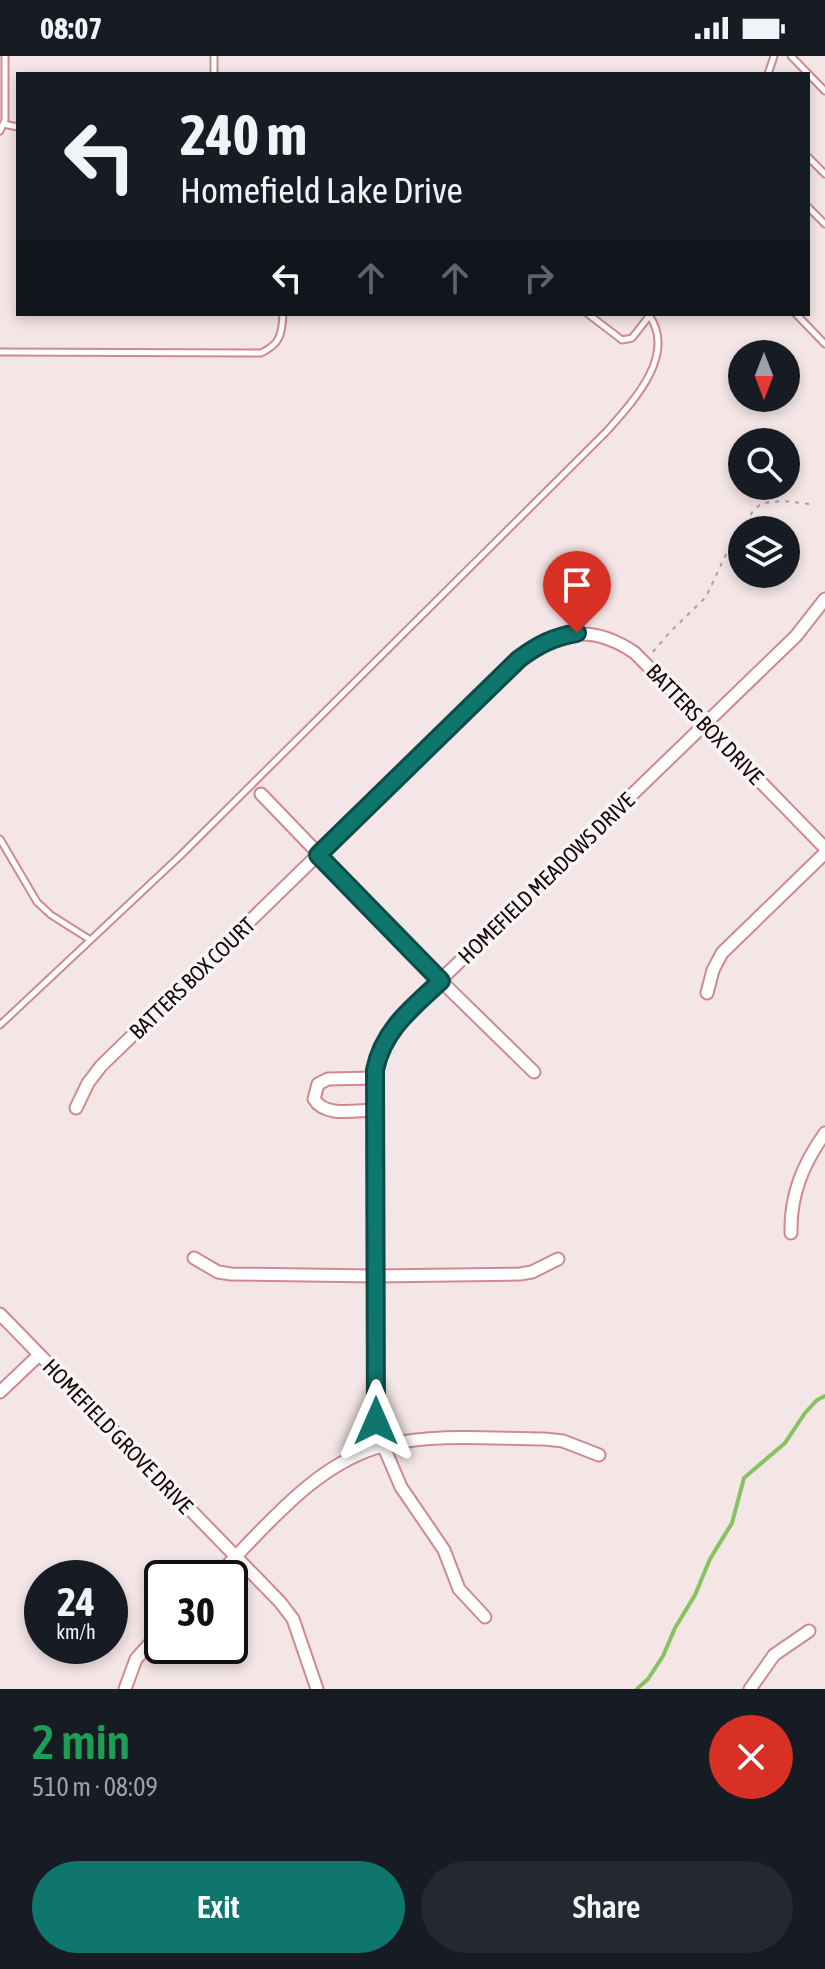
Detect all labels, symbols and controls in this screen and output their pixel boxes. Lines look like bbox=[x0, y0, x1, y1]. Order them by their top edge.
text: 08:07 bbox=[40, 11, 102, 45]
text: 240 m bbox=[180, 103, 307, 167]
icon: left bbox=[48, 104, 152, 208]
text: Homefield Lake Drive bbox=[180, 169, 463, 211]
icon: left bbox=[265, 256, 309, 300]
icon: ahead bbox=[349, 256, 393, 300]
icon: ahead bbox=[433, 256, 477, 300]
icon: right bbox=[517, 256, 561, 300]
north arrow bbox=[728, 340, 800, 412]
map controls bbox=[728, 340, 800, 588]
button: search bbox=[728, 428, 800, 500]
button: layers bbox=[728, 516, 800, 588]
pin bbox=[543, 551, 611, 633]
icon: arrive bbox=[555, 563, 599, 607]
street label: BATTERS BOX DRIVE bbox=[641, 658, 769, 790]
street label: HOMEFIELD MEADOWS DRIVE bbox=[453, 787, 640, 969]
street label: BATTERS BOX COURT bbox=[124, 911, 260, 1044]
street label: HOMEFIELD GROVE DRIVE bbox=[38, 1353, 199, 1519]
position arrow bbox=[334, 1379, 418, 1463]
speed limit sign: 30 bbox=[144, 1560, 248, 1664]
text: 24 bbox=[57, 1579, 95, 1624]
text: km/h bbox=[56, 1620, 96, 1643]
text: 2 min bbox=[32, 1714, 130, 1769]
button: close bbox=[709, 1715, 793, 1799]
text: 510 m · 08:09 bbox=[32, 1772, 158, 1802]
button: Exit bbox=[32, 1861, 405, 1953]
button: Share bbox=[421, 1861, 793, 1953]

